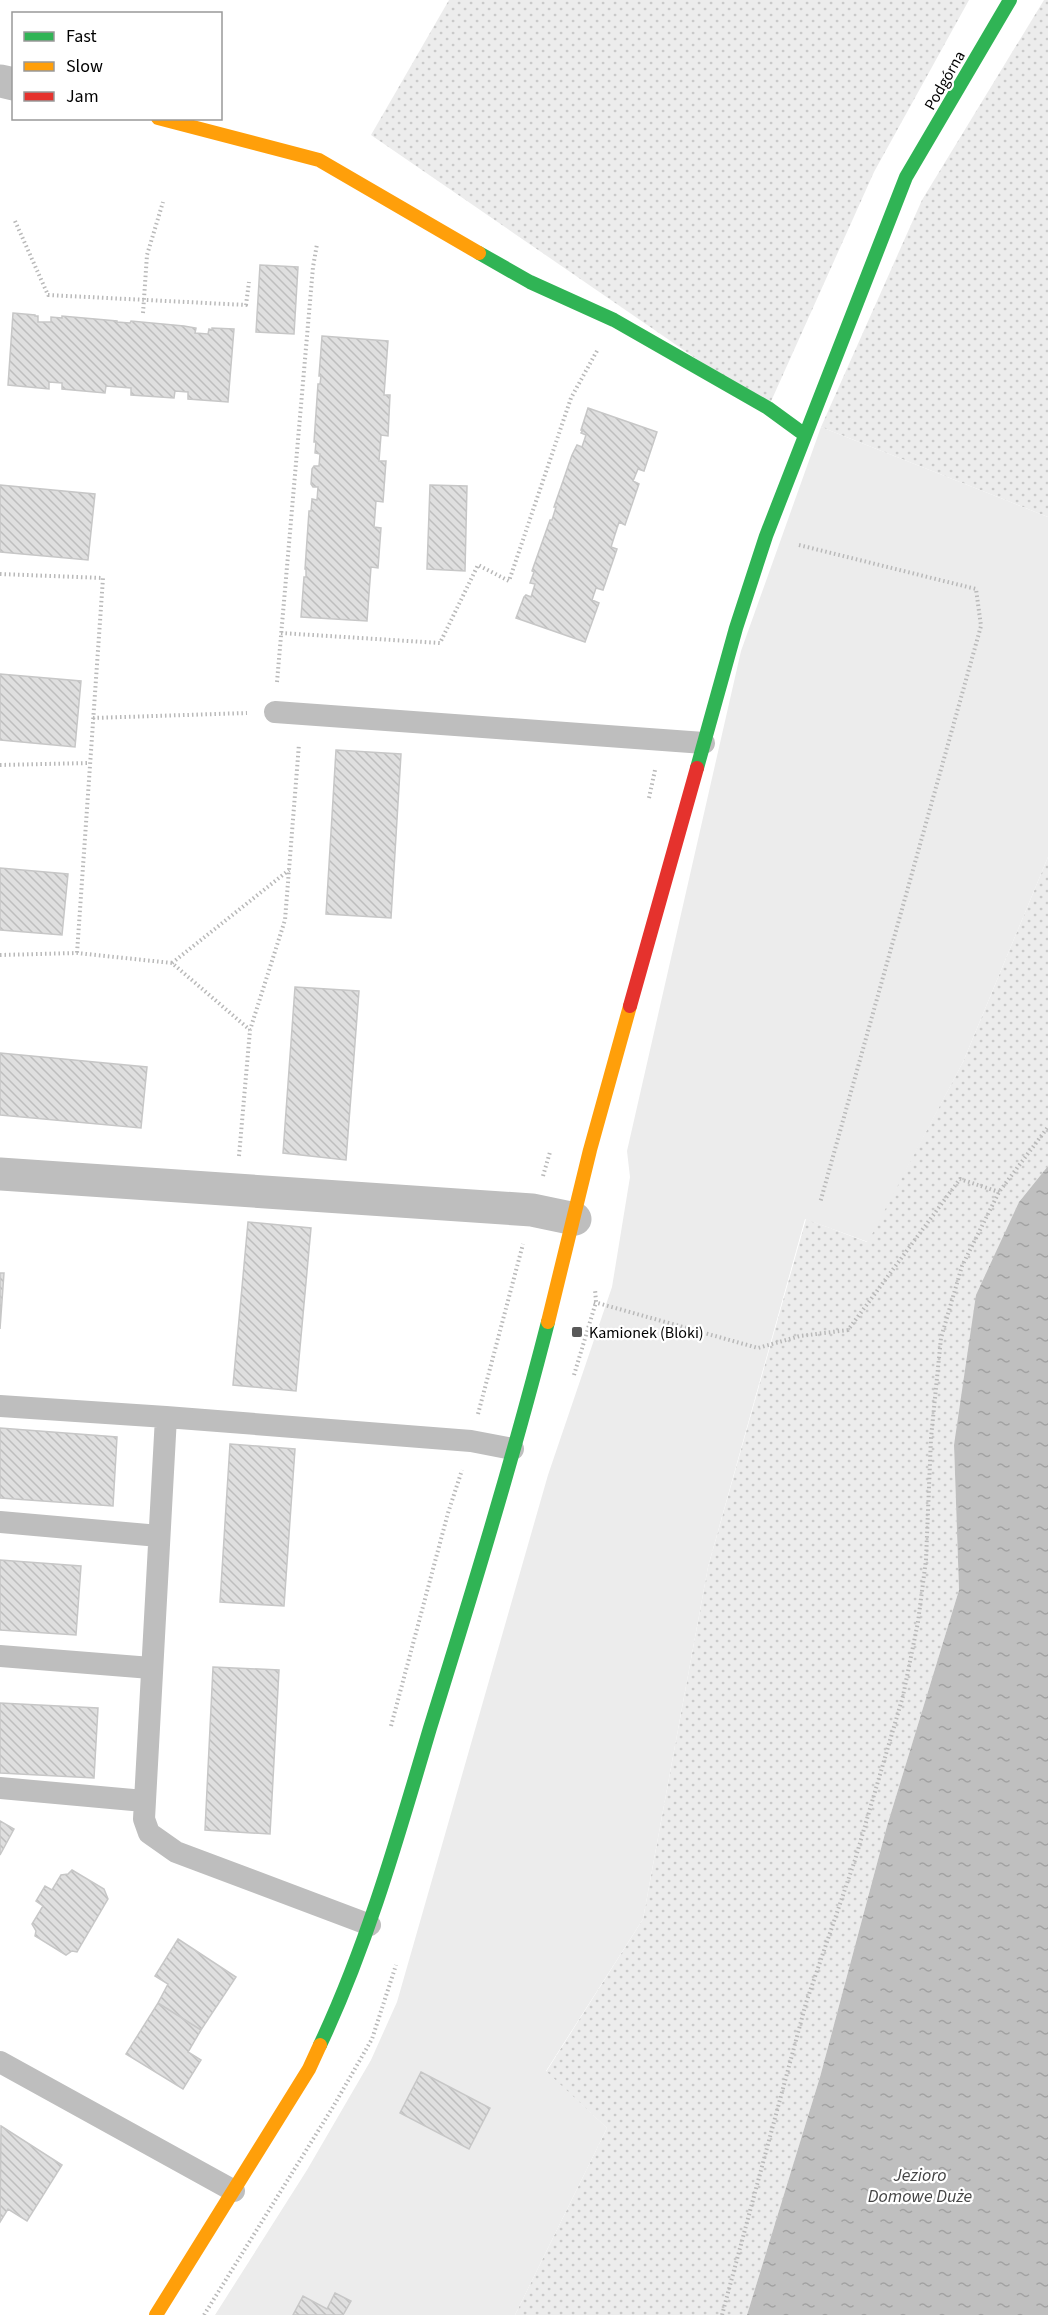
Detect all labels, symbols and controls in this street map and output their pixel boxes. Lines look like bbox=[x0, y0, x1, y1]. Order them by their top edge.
legend bbox=[12, 12, 222, 120]
text: Fast bbox=[66, 24, 97, 49]
street label: Podgórna bbox=[919, 47, 971, 114]
text: Slow bbox=[66, 54, 103, 79]
text: Jam bbox=[66, 84, 99, 109]
place label: Kamionek (Bloki) bbox=[589, 1322, 704, 1344]
marker: Kamionek (Bloki) bbox=[570, 1325, 584, 1339]
water label: Jezioro Domowe Duże bbox=[868, 2163, 972, 2209]

